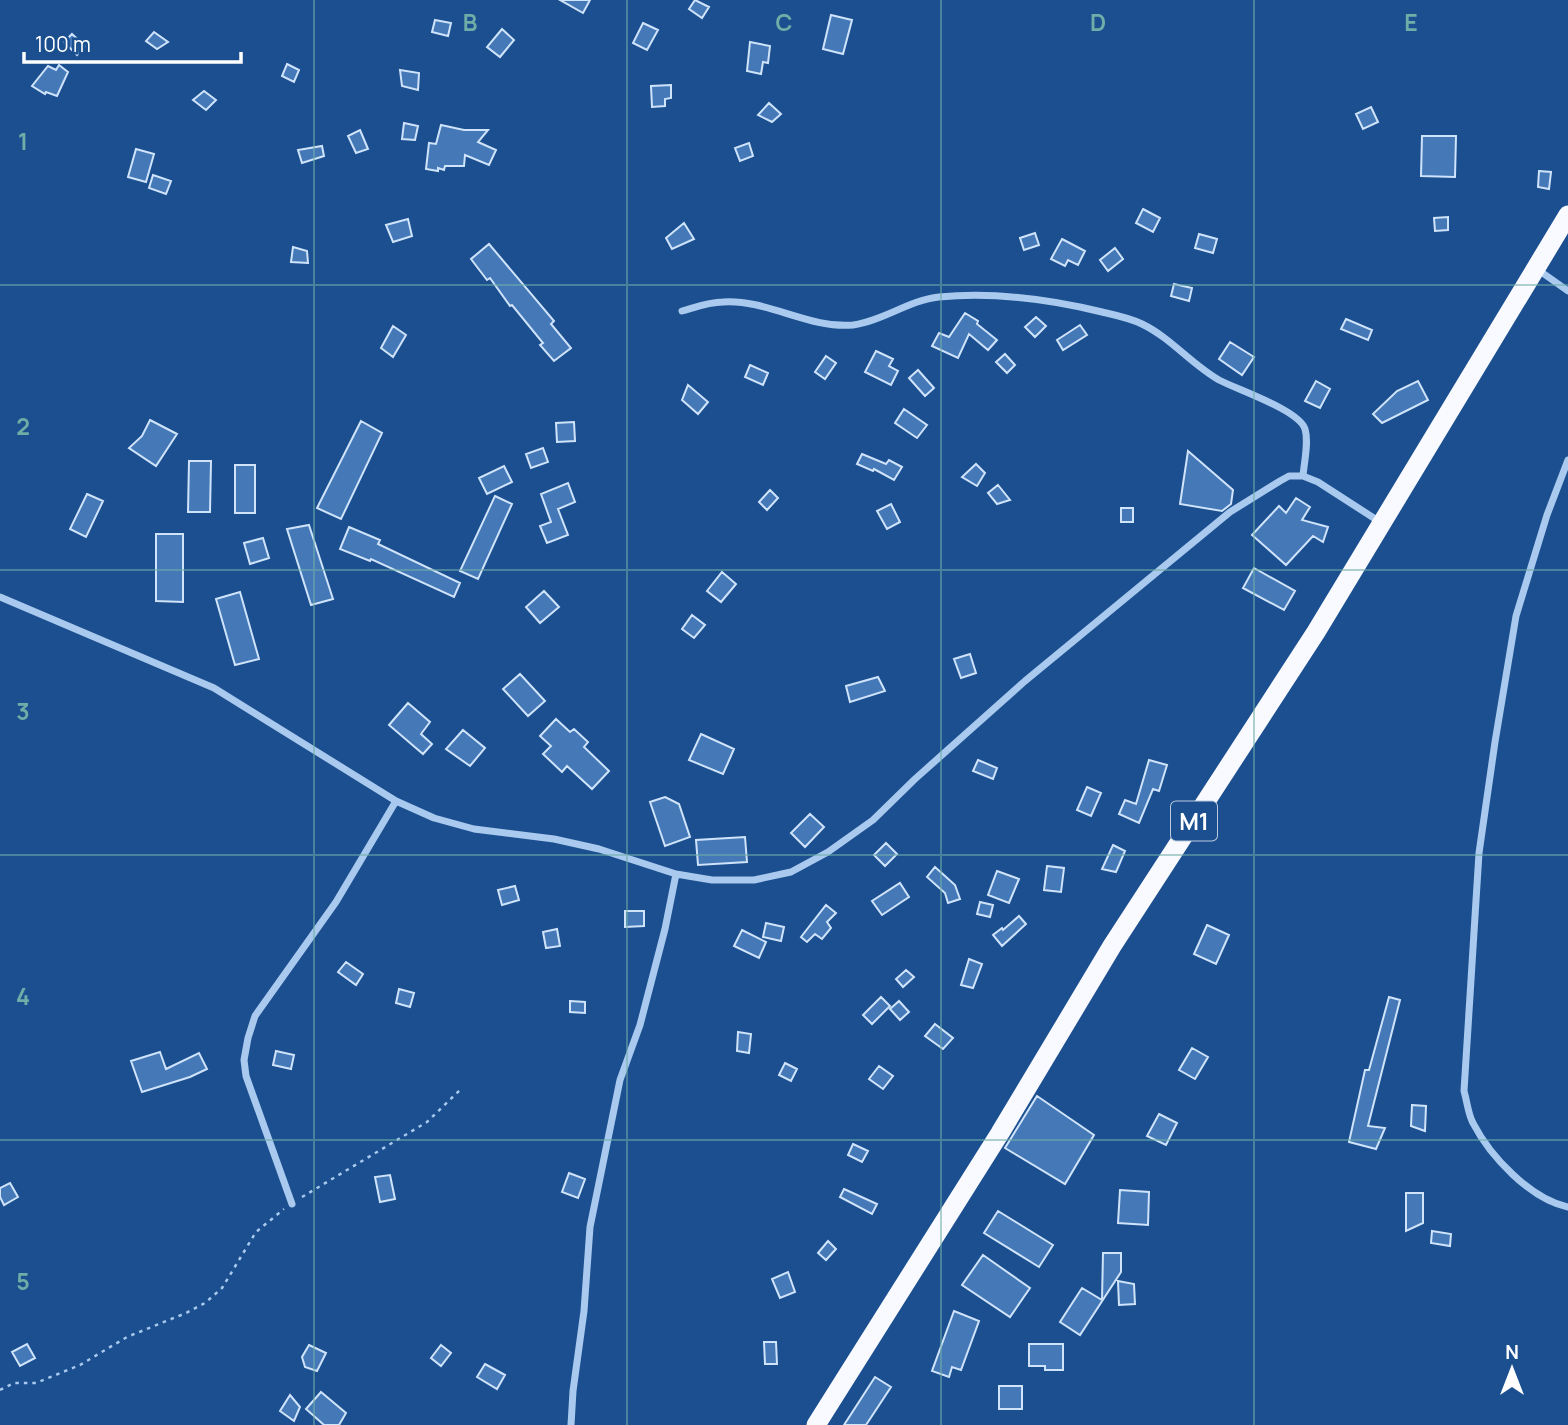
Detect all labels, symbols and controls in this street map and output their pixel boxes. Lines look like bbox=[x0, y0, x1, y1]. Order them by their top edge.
text: B bbox=[463, 6, 477, 38]
text: C bbox=[776, 6, 793, 38]
text: D bbox=[1090, 6, 1106, 38]
text: E bbox=[1404, 6, 1418, 38]
scale bar bbox=[24, 21, 242, 65]
text: 100 m bbox=[35, 30, 91, 58]
text: 1 bbox=[18, 125, 28, 157]
text: 2 bbox=[16, 410, 30, 442]
text: 3 bbox=[16, 695, 30, 727]
road number: M1 bbox=[1171, 802, 1217, 841]
text: 4 bbox=[16, 980, 30, 1012]
text: 5 bbox=[16, 1265, 30, 1297]
north arrow bbox=[1477, 1334, 1547, 1404]
text: N bbox=[1505, 1339, 1519, 1365]

